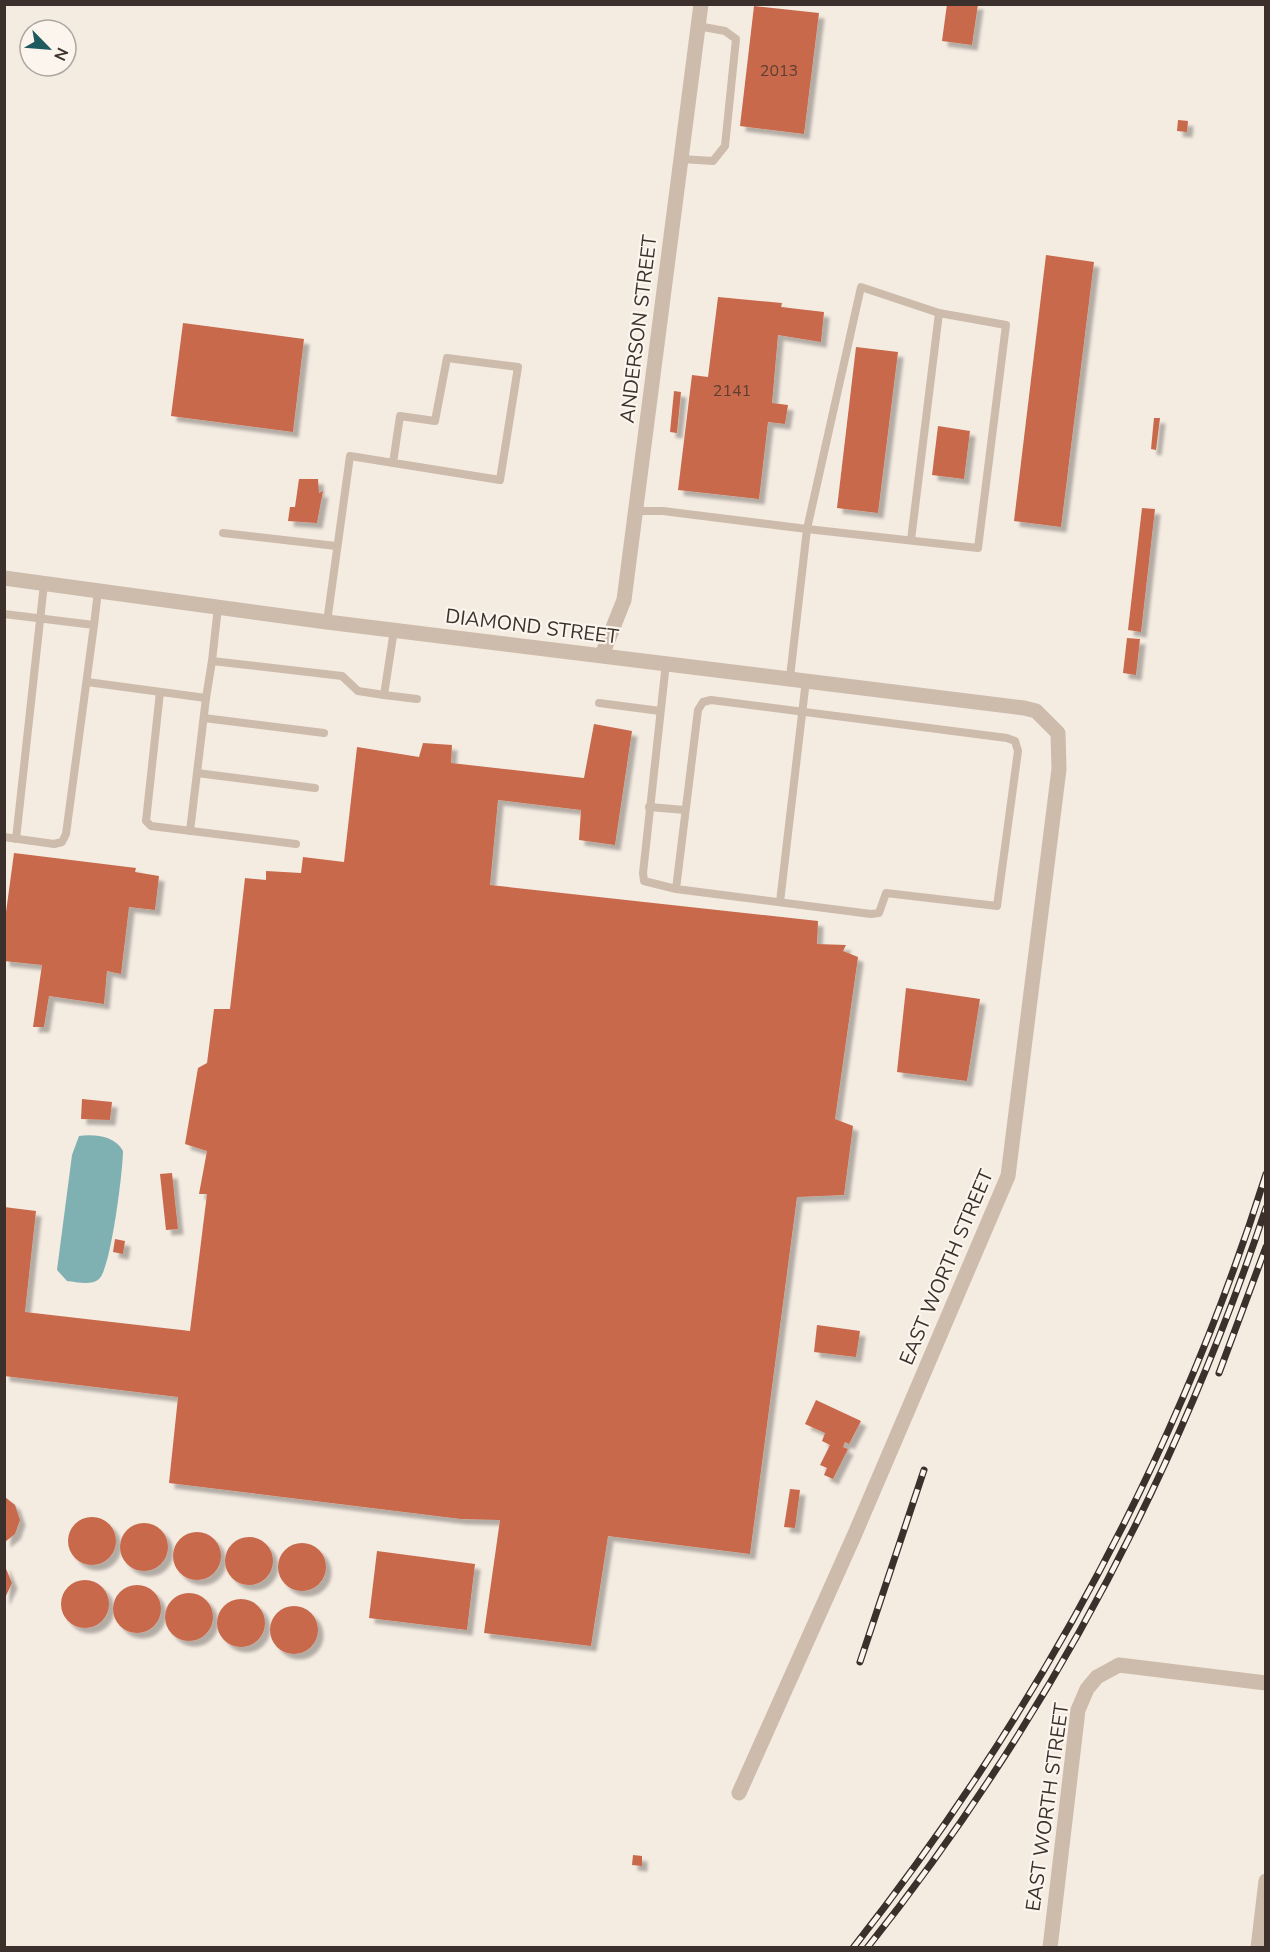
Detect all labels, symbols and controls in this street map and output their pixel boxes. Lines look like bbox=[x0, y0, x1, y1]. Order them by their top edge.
north arrow bbox=[18, 18, 78, 78]
text: N bbox=[48, 44, 73, 64]
house number: 2013 bbox=[760, 60, 798, 82]
street label: ANDERSON STREET bbox=[614, 233, 663, 425]
house number: 2141 bbox=[713, 380, 751, 402]
street label: DIAMOND STREET bbox=[444, 602, 620, 651]
street label: EAST WORTH STREET bbox=[893, 1165, 1000, 1369]
street label: EAST WORTH STREET bbox=[1020, 1701, 1075, 1913]

